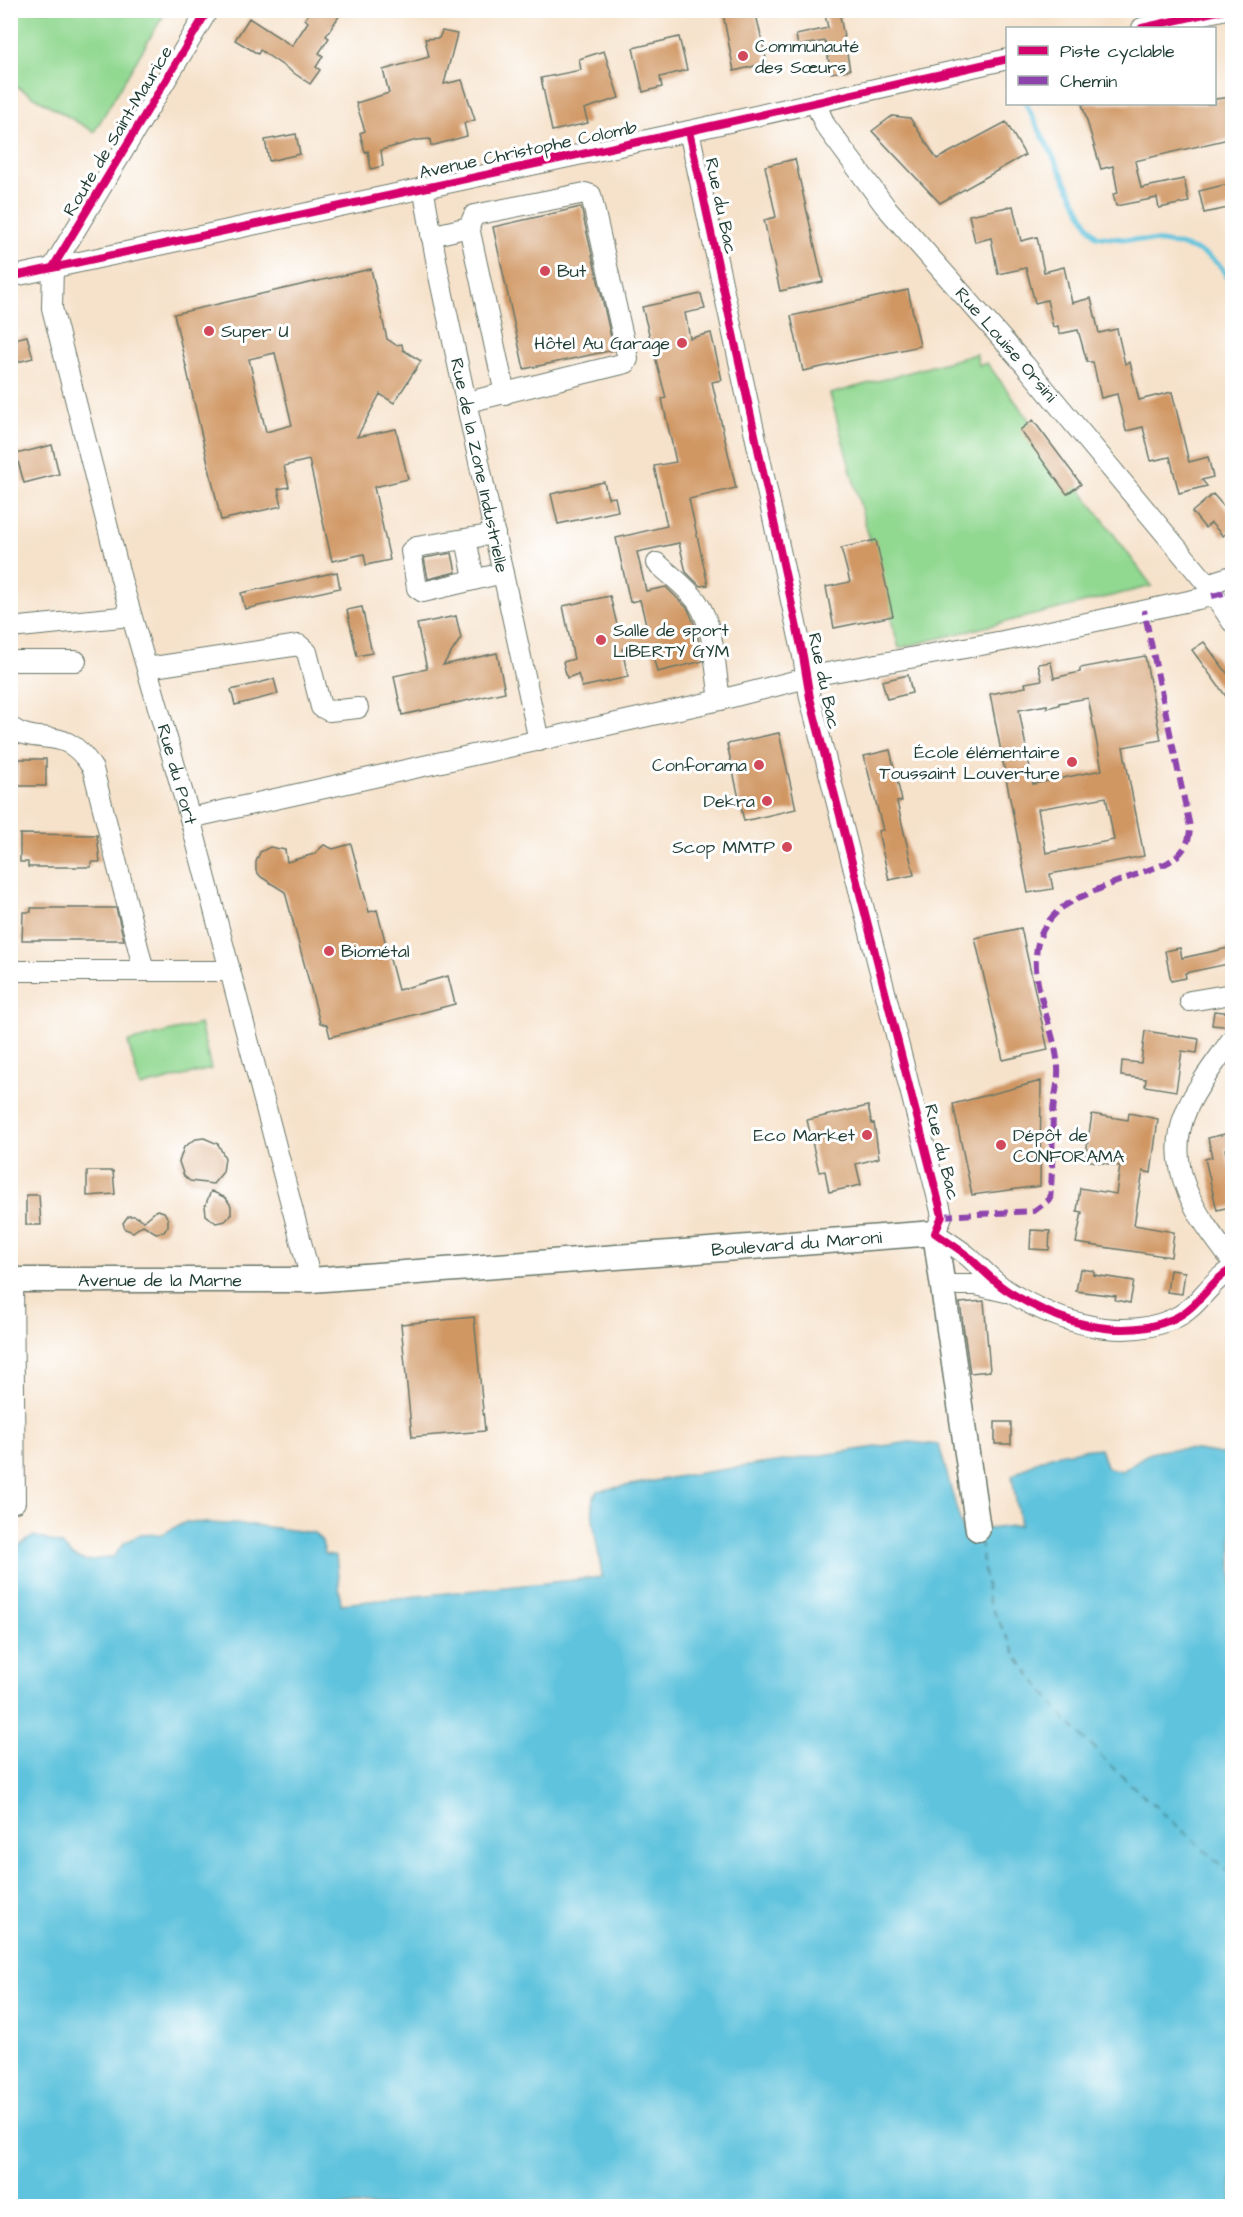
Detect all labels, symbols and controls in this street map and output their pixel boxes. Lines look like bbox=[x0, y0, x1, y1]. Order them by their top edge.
legend bbox=[1006, 27, 1216, 105]
place label: Communauté des Sœurs bbox=[755, 34, 860, 80]
text: Piste cyclable bbox=[1060, 39, 1175, 65]
street label: Route de Saint-Maurice bbox=[57, 41, 179, 221]
marker: Communauté des Sœurs bbox=[736, 49, 750, 63]
text: Chemin bbox=[1060, 69, 1117, 94]
street label: Avenue Christophe Colomb bbox=[417, 115, 639, 185]
street label: Rue du Bac bbox=[699, 156, 743, 256]
place label: But bbox=[557, 259, 587, 284]
marker: But bbox=[538, 264, 552, 278]
street label: Rue Louise Orsini bbox=[949, 282, 1063, 408]
place label: Super U bbox=[221, 319, 289, 344]
marker: Super U bbox=[202, 324, 216, 338]
place label: Hôtel Au Garage bbox=[534, 331, 670, 357]
marker: Hôtel Au Garage bbox=[675, 336, 689, 350]
street label: Rue de la Zone Industrielle bbox=[444, 356, 515, 575]
place label: Salle de sport LIBERTY GYM bbox=[613, 618, 730, 664]
street label: Rue du Bac bbox=[802, 631, 846, 731]
marker: Salle de sport LIBERTY GYM bbox=[594, 633, 608, 647]
street label: Rue du Port bbox=[151, 721, 204, 828]
place label: École élémentaire Toussaint Louverture bbox=[879, 740, 1060, 786]
place label: Conforama bbox=[652, 753, 747, 778]
marker: École élémentaire Toussaint Louverture bbox=[1065, 755, 1079, 769]
marker: Conforama bbox=[752, 758, 766, 772]
place label: Dekra bbox=[703, 789, 755, 814]
marker: Dekra bbox=[760, 794, 774, 808]
place label: Scop MMTP bbox=[672, 835, 776, 860]
marker: Scop MMTP bbox=[780, 840, 794, 854]
place label: Biométal bbox=[341, 939, 410, 964]
marker: Biométal bbox=[322, 944, 336, 958]
street label: Rue du Bac bbox=[918, 1102, 966, 1202]
place label: Eco Market bbox=[754, 1123, 856, 1148]
place label: Dépôt de CONFORAMA bbox=[1013, 1123, 1125, 1169]
marker: Eco Market bbox=[860, 1128, 874, 1142]
marker: Dépôt de CONFORAMA bbox=[994, 1138, 1008, 1152]
street label: Boulevard du Maroni bbox=[710, 1225, 883, 1262]
street label: Avenue de la Marne bbox=[78, 1268, 242, 1293]

